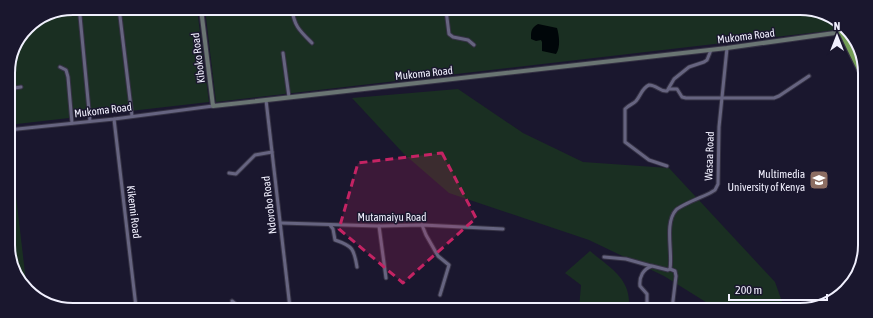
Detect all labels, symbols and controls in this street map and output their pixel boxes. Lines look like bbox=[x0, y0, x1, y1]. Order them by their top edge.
north arrow bbox=[817, 16, 857, 56]
text: N bbox=[834, 20, 840, 32]
street label: Mukoma Road bbox=[716, 27, 776, 45]
street label: Kiboko Road bbox=[189, 32, 207, 84]
street label: Mukoma Road bbox=[395, 64, 453, 82]
street label: Mukoma Road bbox=[73, 101, 133, 119]
street label: Wasaa Road bbox=[702, 131, 716, 181]
place label: Multimedia University of Kenya bbox=[728, 168, 805, 193]
school or university icon: Multimedia University of Kenya bbox=[808, 169, 830, 191]
street label: Ndorobo Road bbox=[259, 175, 279, 235]
street label: Kikenni Road bbox=[125, 185, 143, 239]
street label: Mutamaiyu Road bbox=[358, 211, 426, 223]
scale bar bbox=[729, 276, 827, 302]
text: 200 m bbox=[735, 283, 762, 297]

